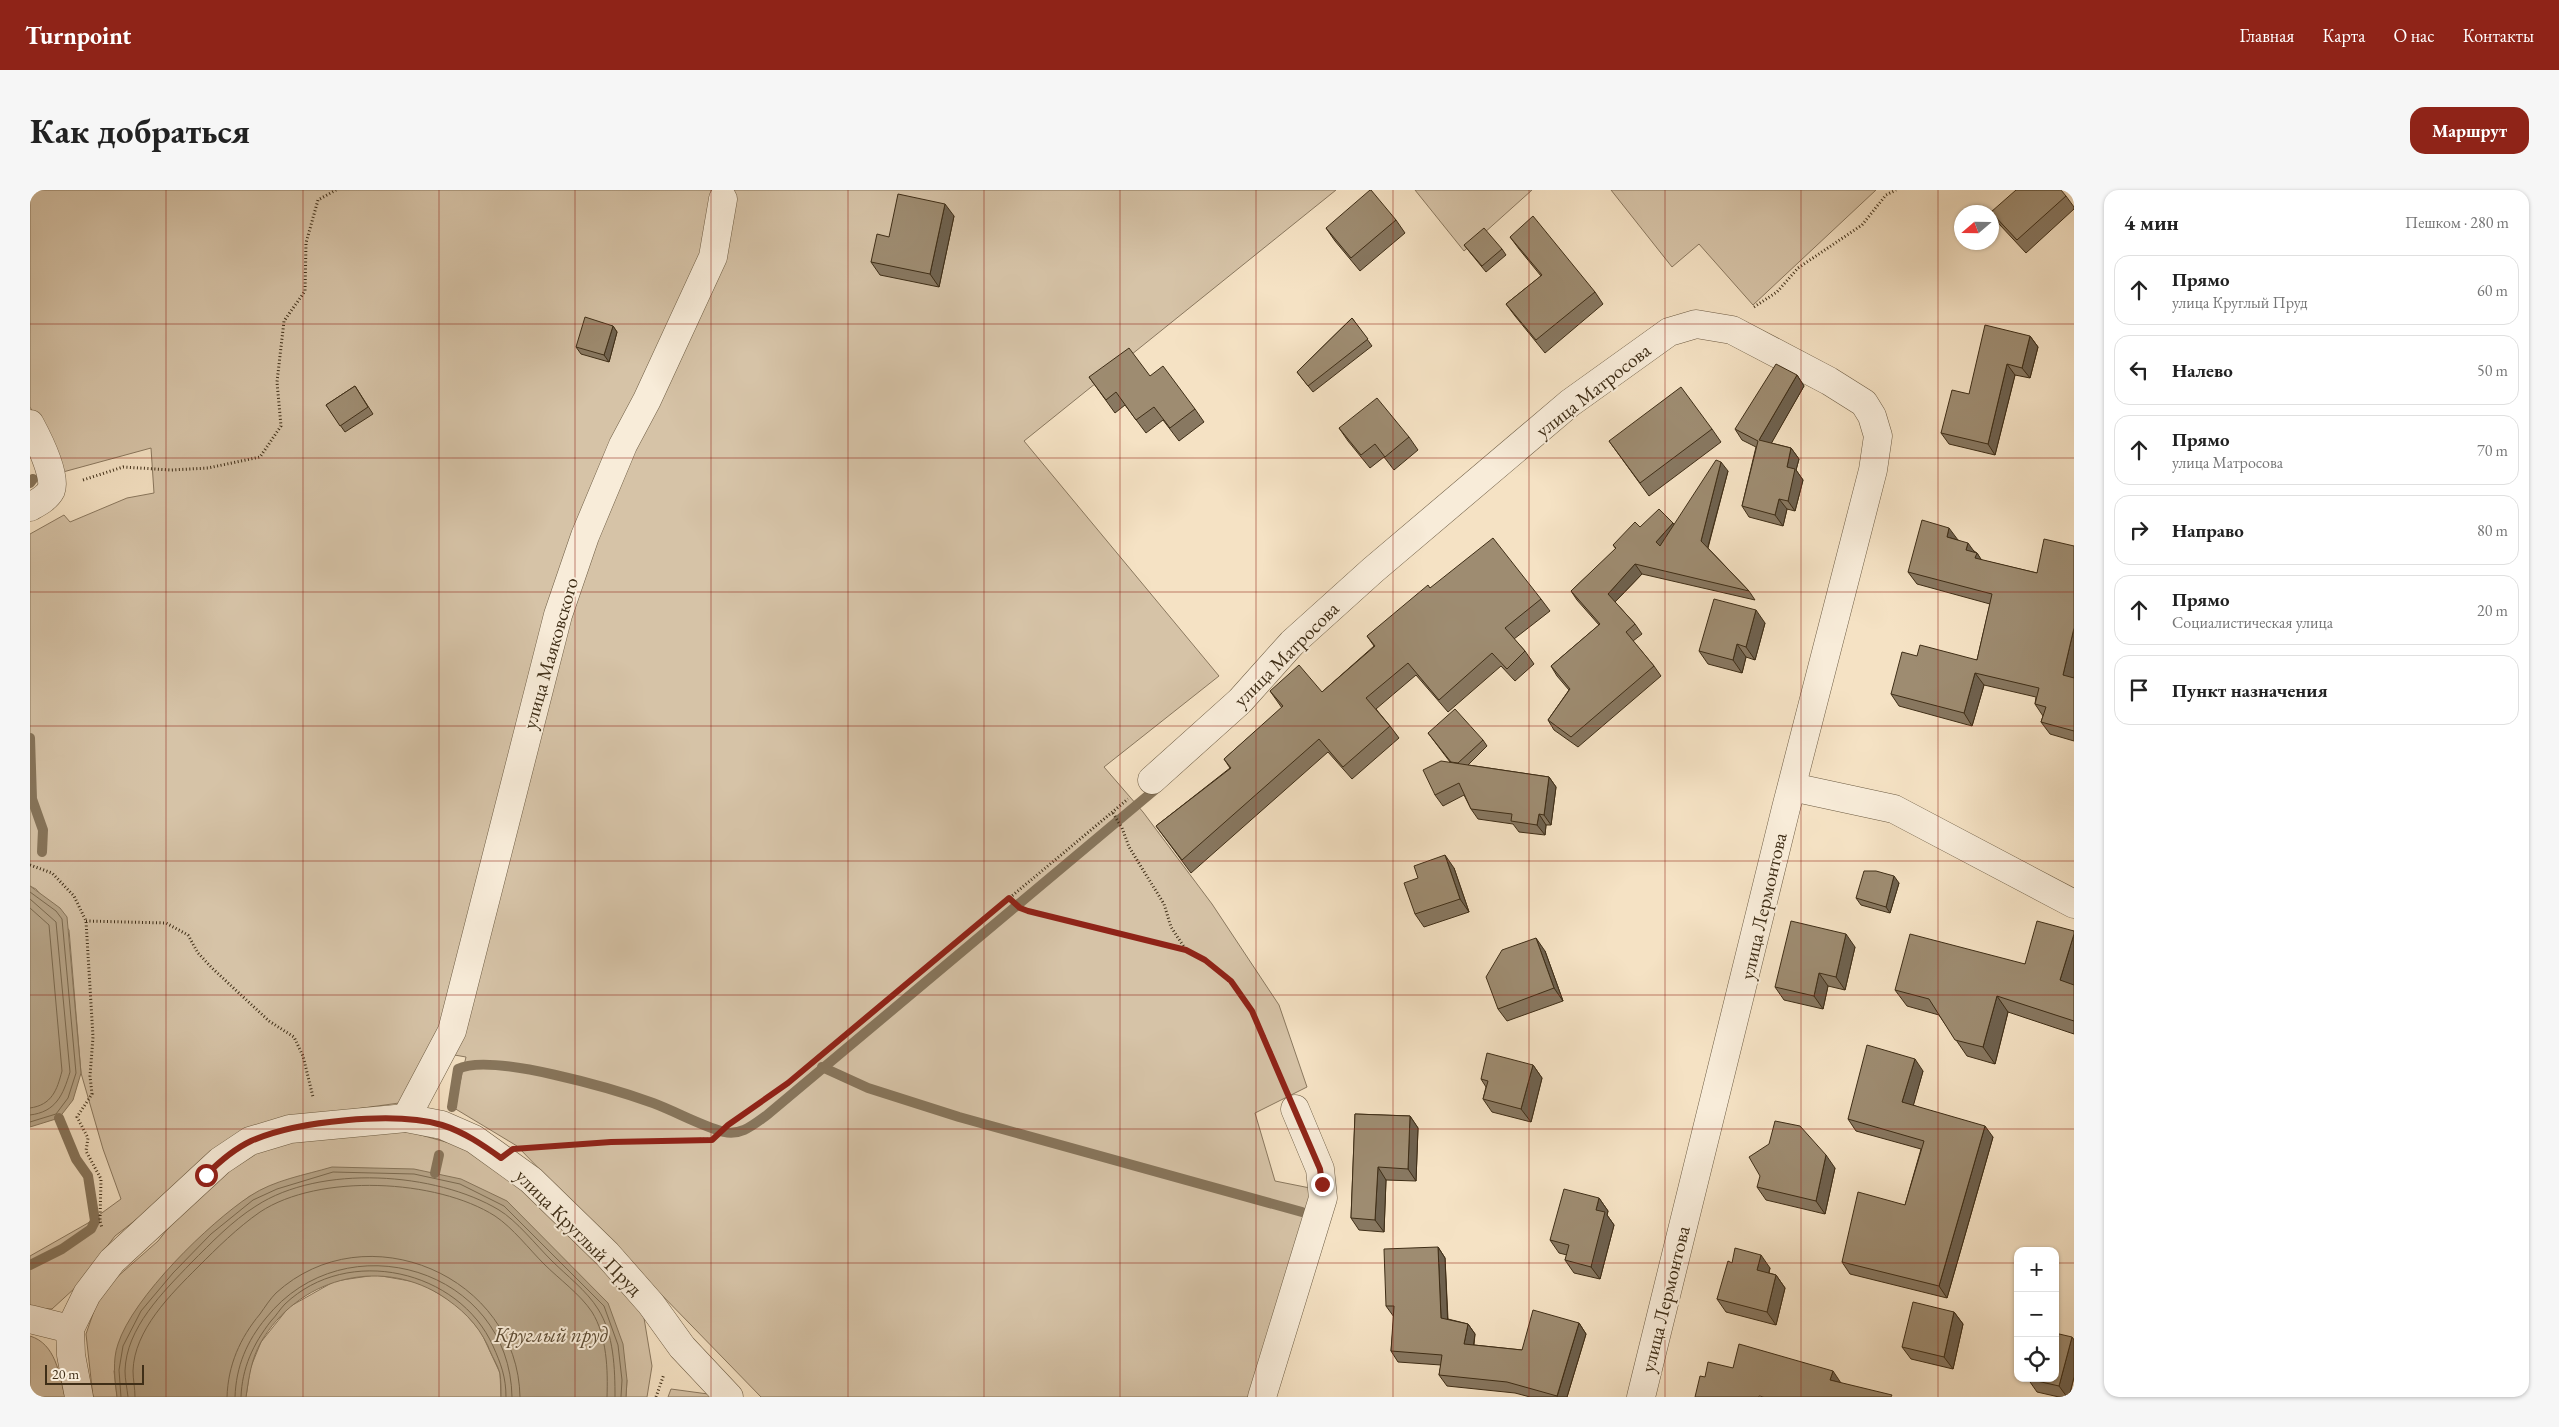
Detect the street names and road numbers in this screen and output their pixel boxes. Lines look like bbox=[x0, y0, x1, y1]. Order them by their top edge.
street label: улица Матросова bbox=[1530, 337, 1656, 443]
street label: улица Маяковского bbox=[516, 574, 584, 732]
street label: улица Матросова bbox=[1228, 596, 1344, 712]
street label: улица Лермонтова bbox=[1733, 830, 1793, 982]
street label: улица Круглый Пруд bbox=[510, 1163, 648, 1301]
street label: улица Лермонтова bbox=[1634, 1223, 1696, 1375]

